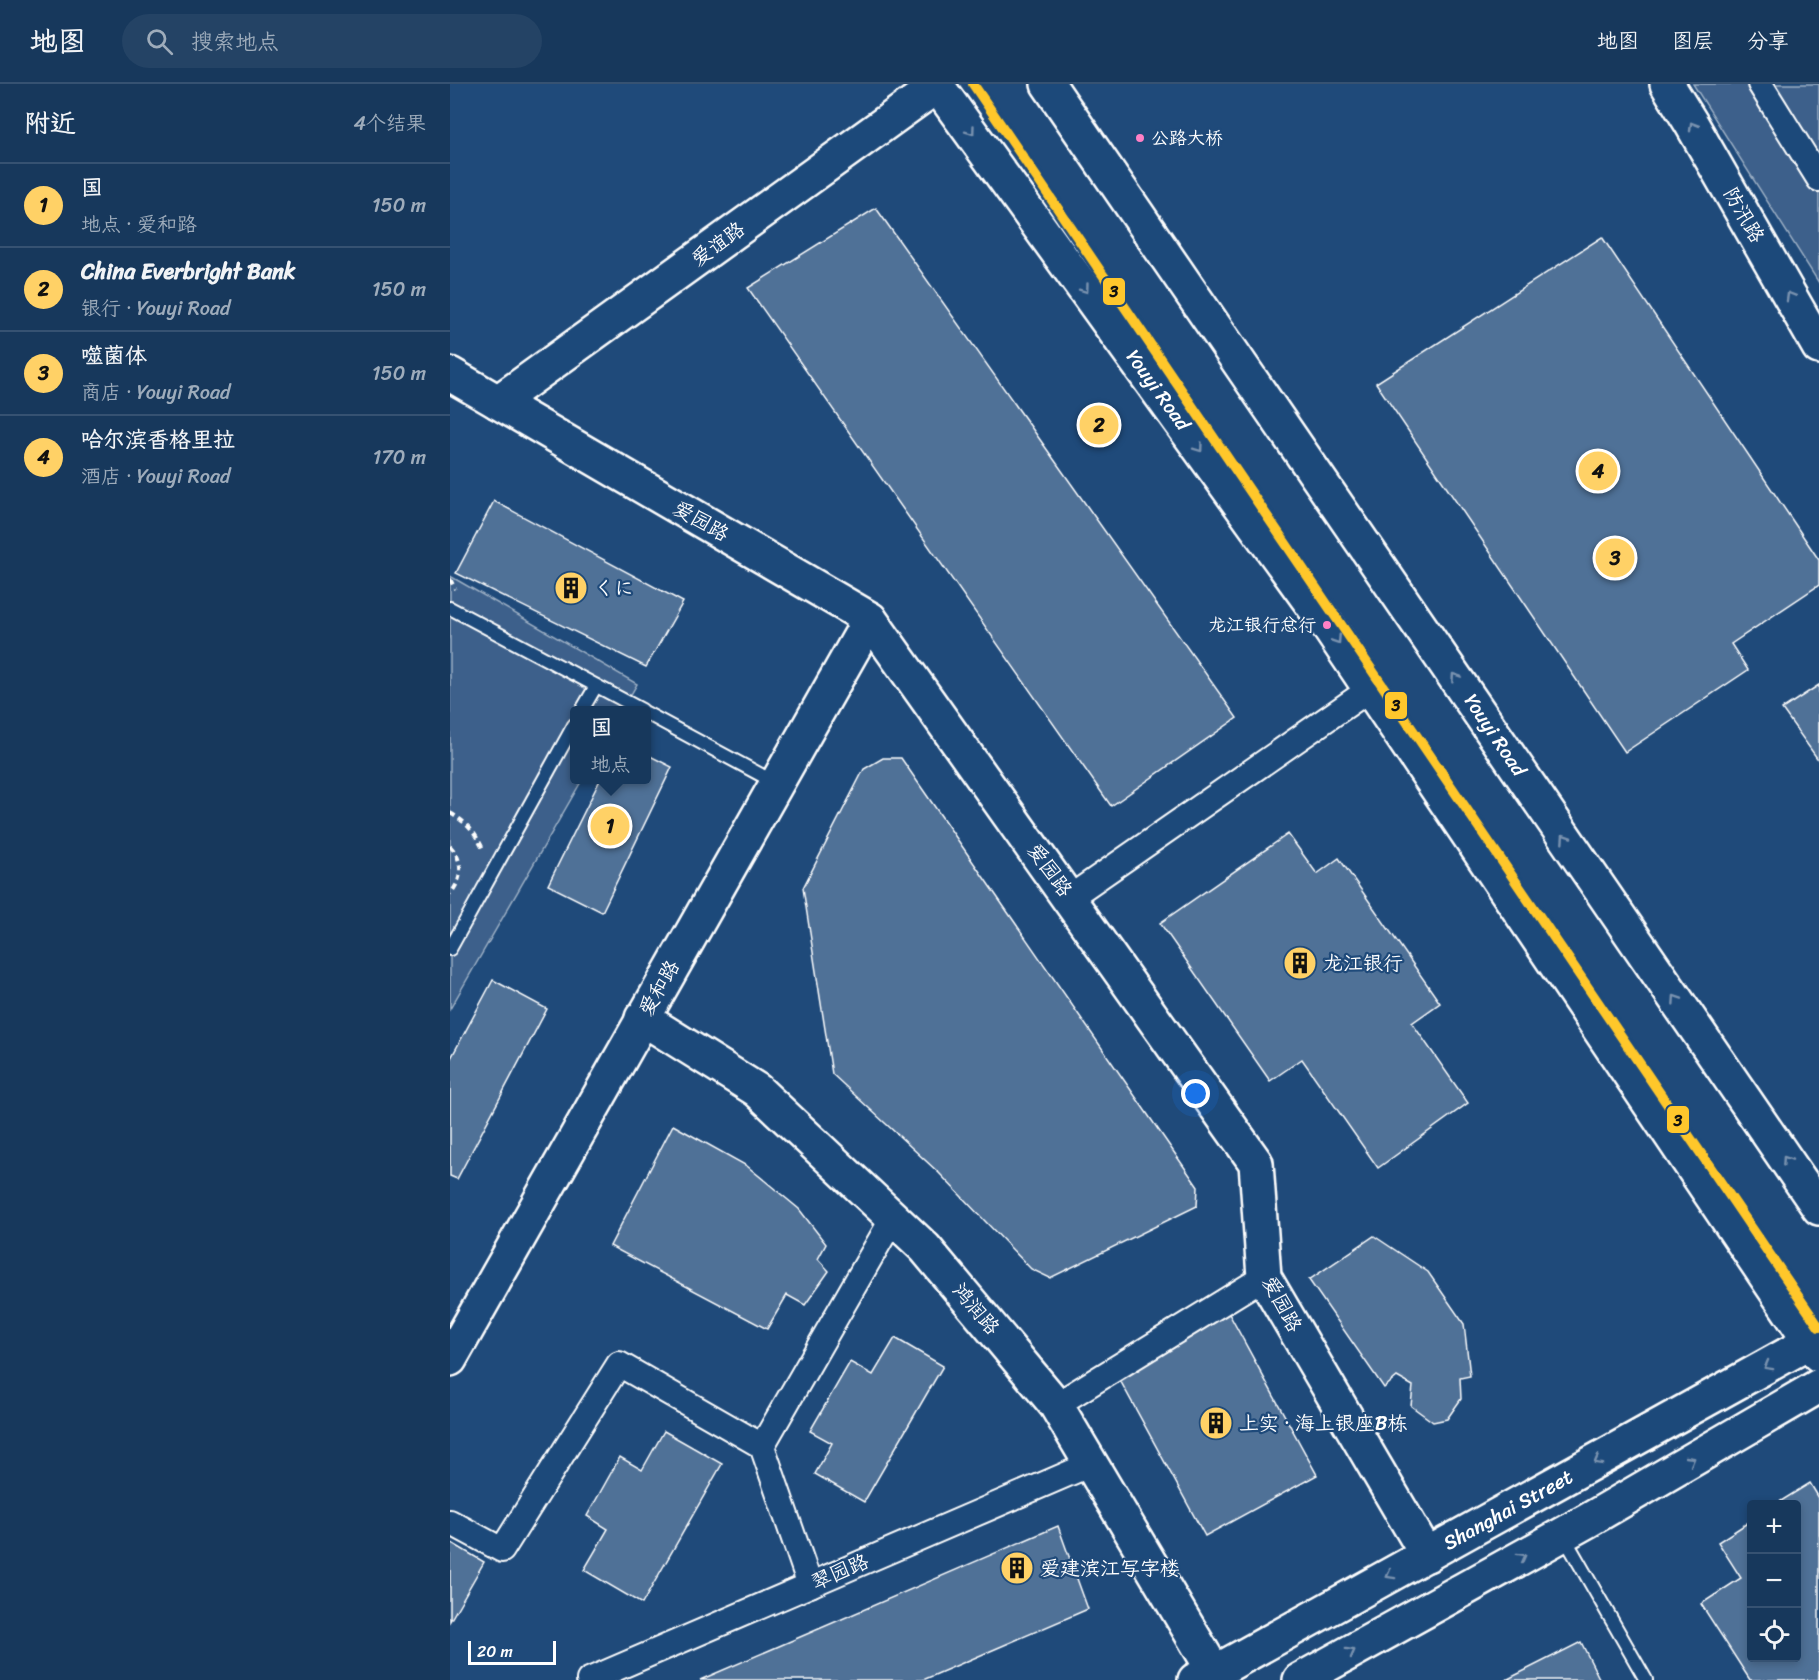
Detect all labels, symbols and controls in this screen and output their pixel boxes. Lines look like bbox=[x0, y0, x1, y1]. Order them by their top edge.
search box bbox=[122, 14, 542, 68]
text: 地图 bbox=[30, 17, 86, 66]
text: 搜索地点 bbox=[191, 22, 279, 61]
text: 地图 bbox=[1597, 22, 1639, 60]
text: 图层 bbox=[1672, 22, 1714, 60]
text: 分享 bbox=[1747, 22, 1789, 60]
icon: search bbox=[143, 25, 176, 58]
text: 附近 bbox=[24, 100, 76, 146]
text: 4个结果 bbox=[354, 106, 426, 141]
place label: 公路大桥 bbox=[1151, 122, 1223, 154]
one-way arrow bbox=[1689, 122, 1701, 132]
one-way arrow bbox=[964, 125, 975, 136]
marker: 公路大桥 bbox=[1134, 132, 1146, 144]
text: 国 bbox=[81, 168, 103, 207]
street label: 防汛路 bbox=[1714, 180, 1775, 251]
text: 1 bbox=[39, 188, 48, 223]
text: 150 m bbox=[372, 188, 426, 223]
text: 地点 · 爱和路 bbox=[81, 207, 197, 242]
street label: 爱谊路 bbox=[683, 212, 753, 276]
text: China Everbright Bank bbox=[81, 252, 296, 291]
text: 2 bbox=[38, 272, 49, 307]
text: 150 m bbox=[372, 272, 426, 307]
line badge: 3 bbox=[1102, 277, 1126, 306]
text: 3 bbox=[1109, 277, 1119, 306]
one-way arrow bbox=[1078, 283, 1089, 294]
text: 银行 · Youyi Road bbox=[81, 291, 231, 326]
one-way arrow bbox=[1785, 292, 1797, 302]
text: 噬菌体 bbox=[81, 336, 147, 375]
street label: Youyi Road bbox=[1116, 342, 1201, 439]
text: 3 bbox=[38, 356, 49, 391]
text: 150 m bbox=[372, 356, 426, 391]
text: 商店 · Youyi Road bbox=[81, 375, 231, 410]
pin: 2 bbox=[1080, 402, 1118, 448]
text: 哈尔滨香格里拉 bbox=[81, 420, 235, 459]
text: 4 bbox=[37, 440, 50, 475]
text: 170 m bbox=[373, 440, 426, 475]
one-way arrow bbox=[1192, 441, 1203, 452]
pin: 4 bbox=[1578, 448, 1618, 494]
text: 酒店 · Youyi Road bbox=[81, 459, 231, 494]
street label: 爱园路 bbox=[666, 491, 737, 552]
pin: 3 bbox=[1596, 536, 1634, 580]
building icon: くに bbox=[553, 570, 589, 606]
place label: くに bbox=[594, 571, 634, 606]
place label: 龙江银行总行 bbox=[1208, 609, 1316, 641]
marker: 龙江银行总行 bbox=[1321, 619, 1333, 631]
one-way arrow bbox=[1330, 633, 1341, 644]
one-way arrow bbox=[1451, 673, 1462, 684]
street label: Youyi Road bbox=[1454, 686, 1537, 785]
line badge: 3 bbox=[1384, 691, 1408, 720]
text: 3 bbox=[1391, 691, 1401, 720]
popup bbox=[570, 706, 651, 784]
text: 国 bbox=[591, 708, 613, 747]
text: 地点 bbox=[591, 747, 631, 782]
pin: 1 bbox=[590, 804, 630, 848]
one-way arrow bbox=[1561, 834, 1572, 845]
street label: 爱园路 bbox=[1018, 835, 1082, 905]
building icon: 龙江银行 bbox=[1282, 945, 1318, 981]
place label: 龙江银行 bbox=[1323, 946, 1403, 981]
street label: 爱和路 bbox=[629, 952, 690, 1023]
one-way arrow bbox=[1672, 995, 1683, 1006]
your location bbox=[1181, 1079, 1210, 1108]
line badge: 3 bbox=[1666, 1105, 1690, 1134]
text: 3 bbox=[1673, 1106, 1683, 1135]
one-way arrow bbox=[1782, 1155, 1793, 1166]
street label: 爱园路 bbox=[1252, 1269, 1312, 1340]
street label: 鸿润路 bbox=[943, 1275, 1009, 1344]
one-way arrow bbox=[1764, 1359, 1774, 1370]
building icon: 上实 · 海上银座B栋 bbox=[1198, 1405, 1234, 1441]
place label: 上实 · 海上银座B栋 bbox=[1239, 1406, 1407, 1441]
one-way arrow bbox=[1593, 1454, 1604, 1465]
one-way arrow bbox=[1685, 1456, 1695, 1468]
street label: Shanghai Street bbox=[1437, 1460, 1580, 1560]
map controls bbox=[1747, 1500, 1801, 1662]
button: + bbox=[1747, 1500, 1801, 1554]
street label: 翠园路 bbox=[806, 1544, 875, 1600]
building icon: 爱建滨江写字楼 bbox=[999, 1550, 1035, 1586]
place label: 爱建滨江写字楼 bbox=[1040, 1551, 1180, 1586]
one-way arrow bbox=[1515, 1553, 1526, 1564]
button: − bbox=[1747, 1554, 1801, 1608]
one-way arrow bbox=[1386, 1568, 1396, 1579]
button: locate bbox=[1747, 1608, 1801, 1662]
text: 20 m bbox=[477, 1637, 513, 1666]
scale bar bbox=[468, 1638, 556, 1666]
one-way arrow bbox=[1345, 1648, 1355, 1659]

